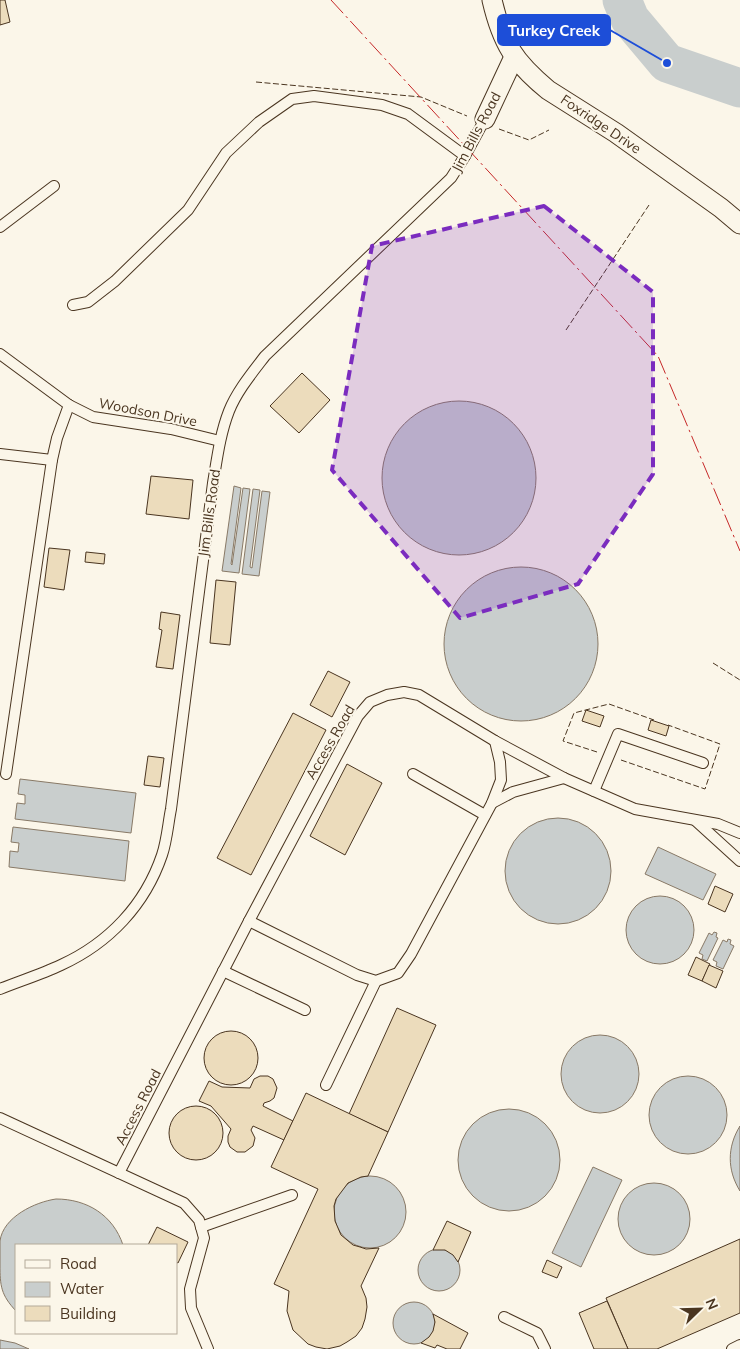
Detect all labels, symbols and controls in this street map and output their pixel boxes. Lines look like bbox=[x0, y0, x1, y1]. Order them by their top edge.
callout: Turkey Creek bbox=[498, 15, 610, 45]
text: Turkey Creek bbox=[508, 21, 601, 40]
street label: Jim Bills Road bbox=[447, 89, 505, 175]
street label: Foxridge Drive bbox=[557, 90, 645, 158]
street label: Woodson Drive bbox=[97, 394, 199, 430]
street label: Jim Bills Road bbox=[194, 468, 224, 558]
street label: Access Road bbox=[301, 701, 359, 783]
street label: Access Road bbox=[111, 1066, 165, 1148]
legend bbox=[15, 1244, 178, 1334]
text: Road bbox=[60, 1254, 97, 1273]
text: Water bbox=[60, 1279, 104, 1298]
north arrow bbox=[675, 1284, 725, 1334]
text: N bbox=[702, 1296, 722, 1312]
text: Building bbox=[60, 1304, 116, 1323]

